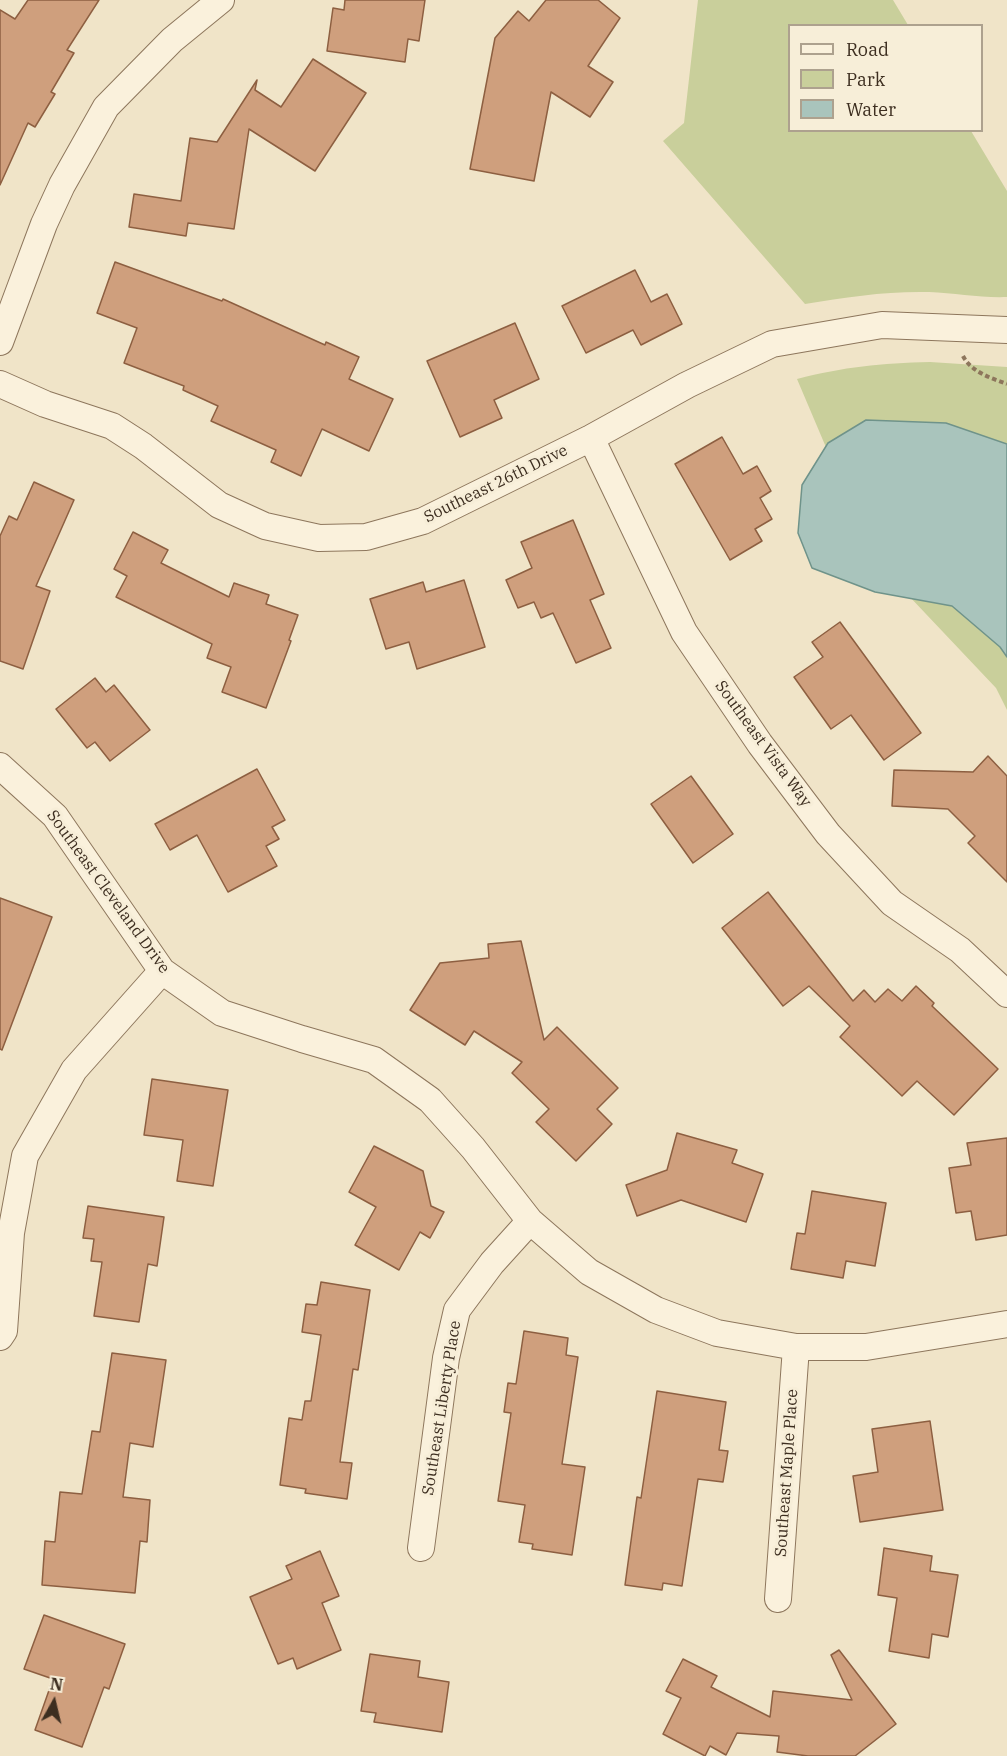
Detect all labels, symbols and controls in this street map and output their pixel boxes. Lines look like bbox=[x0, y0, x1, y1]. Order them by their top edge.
legend bbox=[788, 24, 983, 132]
text: Road bbox=[846, 38, 889, 61]
text: Park bbox=[846, 68, 885, 91]
text: Water bbox=[846, 98, 896, 121]
street label: Southeast 26th Drive bbox=[421, 441, 571, 527]
street label: Southeast Vista Way bbox=[711, 677, 815, 811]
street label: Southeast Cleveland Drive bbox=[42, 807, 174, 977]
street label: Southeast Liberty Place bbox=[419, 1319, 465, 1497]
street label: Southeast Maple Place bbox=[772, 1388, 802, 1558]
north arrow bbox=[24, 1672, 84, 1732]
text: N bbox=[49, 1673, 64, 1695]

